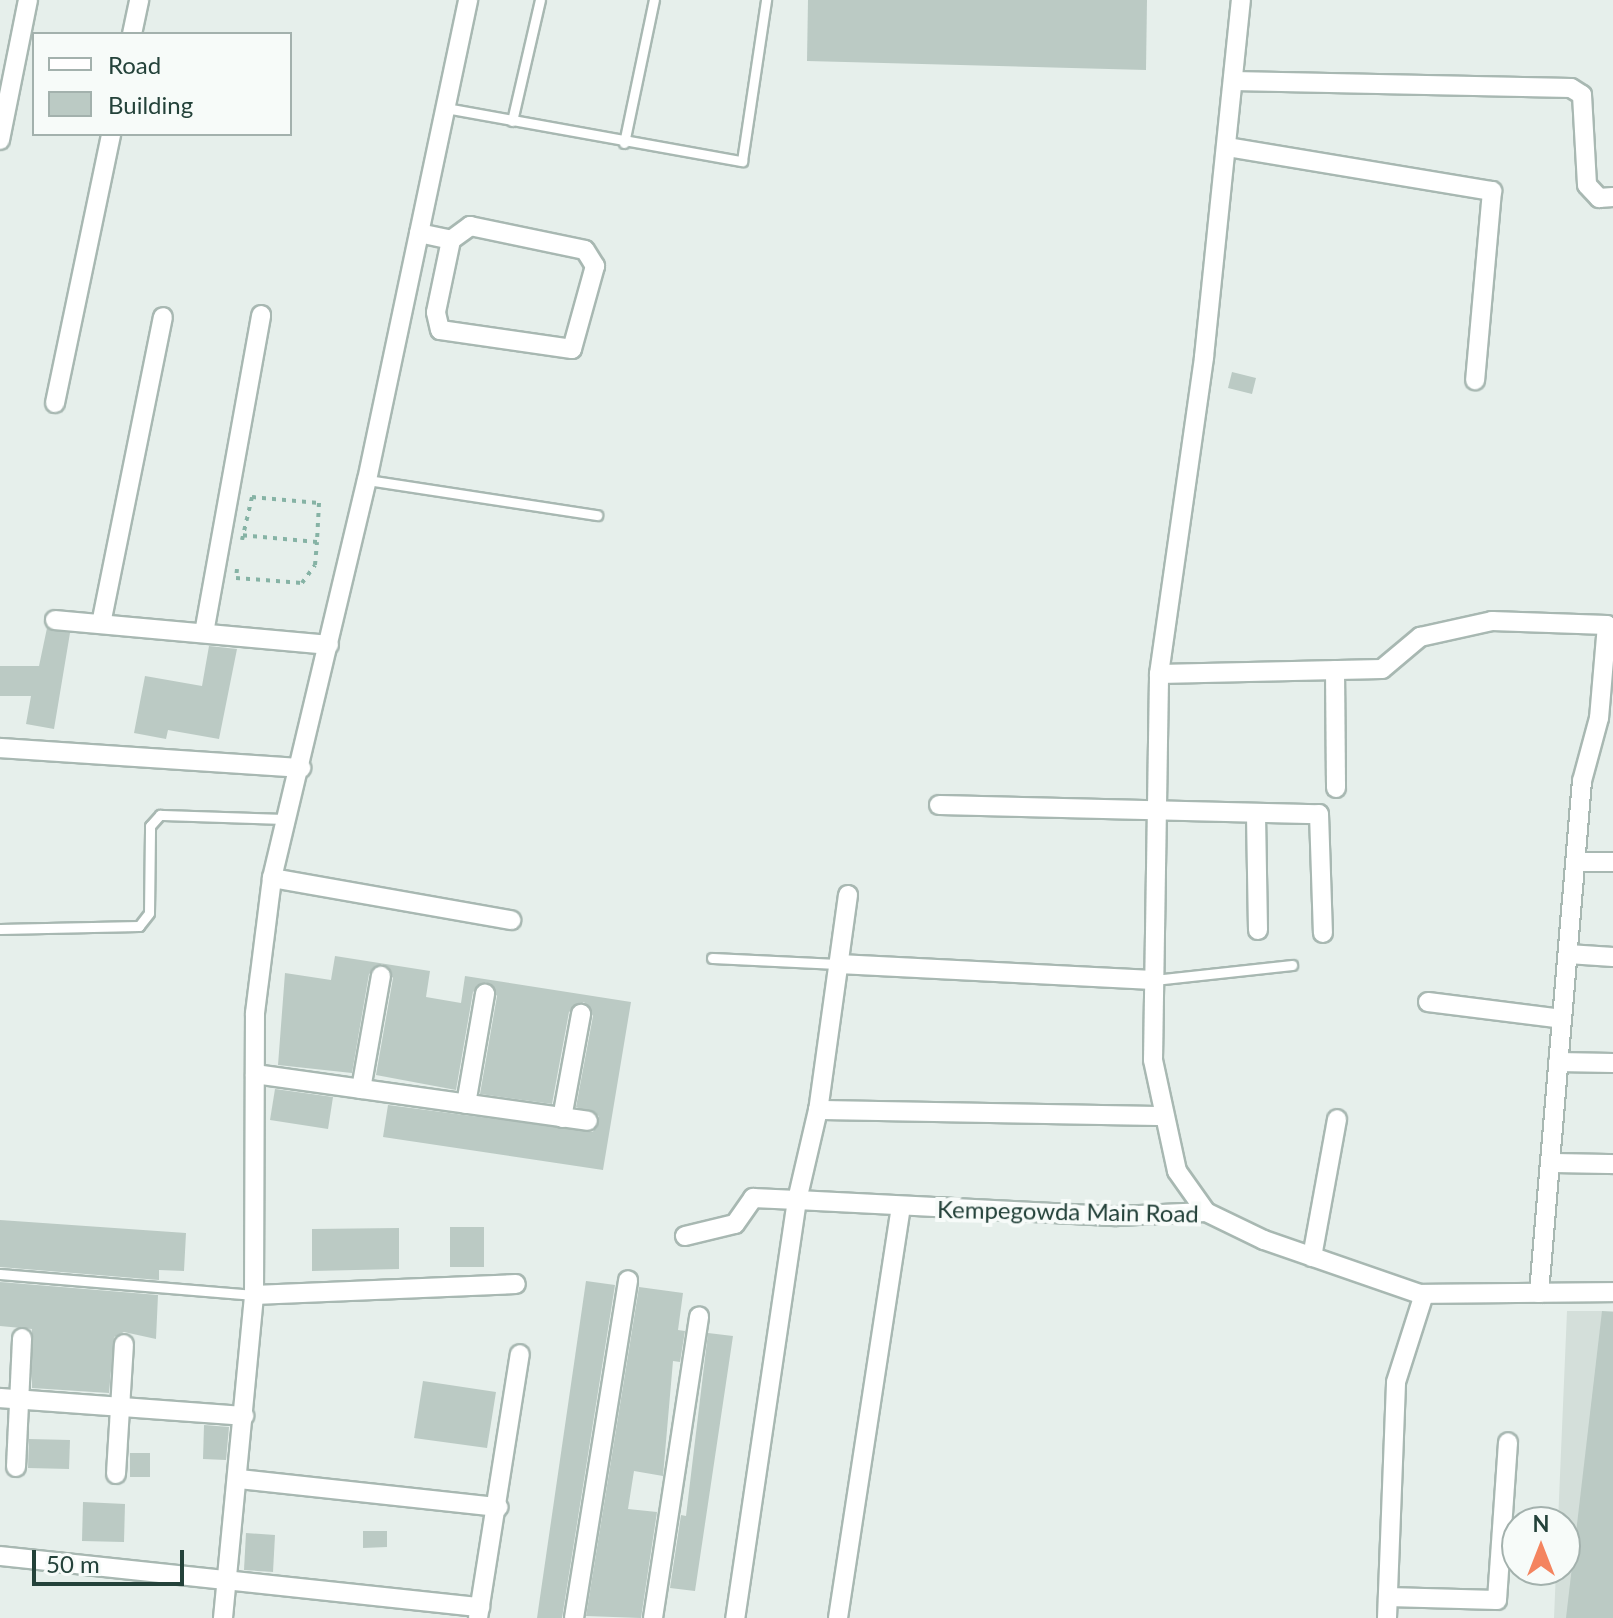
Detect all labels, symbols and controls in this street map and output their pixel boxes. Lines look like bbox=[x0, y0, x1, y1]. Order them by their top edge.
legend bbox=[32, 32, 292, 136]
text: Road bbox=[108, 50, 161, 79]
text: Building bbox=[108, 90, 193, 119]
street label: Kempegowda Main Road bbox=[937, 1194, 1199, 1228]
north arrow bbox=[1501, 1506, 1581, 1586]
text: N bbox=[1533, 1510, 1549, 1537]
scale bar bbox=[36, 1534, 188, 1584]
text: 50 m bbox=[46, 1549, 100, 1578]

